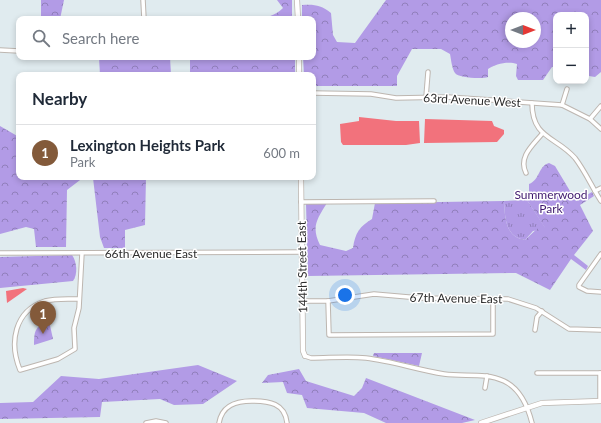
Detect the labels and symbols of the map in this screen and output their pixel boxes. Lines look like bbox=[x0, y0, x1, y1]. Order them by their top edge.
north arrow bbox=[505, 12, 541, 48]
street label: 63rd Avenue West bbox=[423, 90, 522, 110]
park label: Summerwood Park bbox=[514, 187, 588, 216]
street label: 144th Street East bbox=[294, 220, 310, 313]
street label: 66th Avenue East bbox=[105, 246, 198, 261]
your location bbox=[335, 285, 355, 305]
street label: 67th Avenue East bbox=[410, 290, 503, 306]
pin: 1 bbox=[30, 301, 56, 334]

